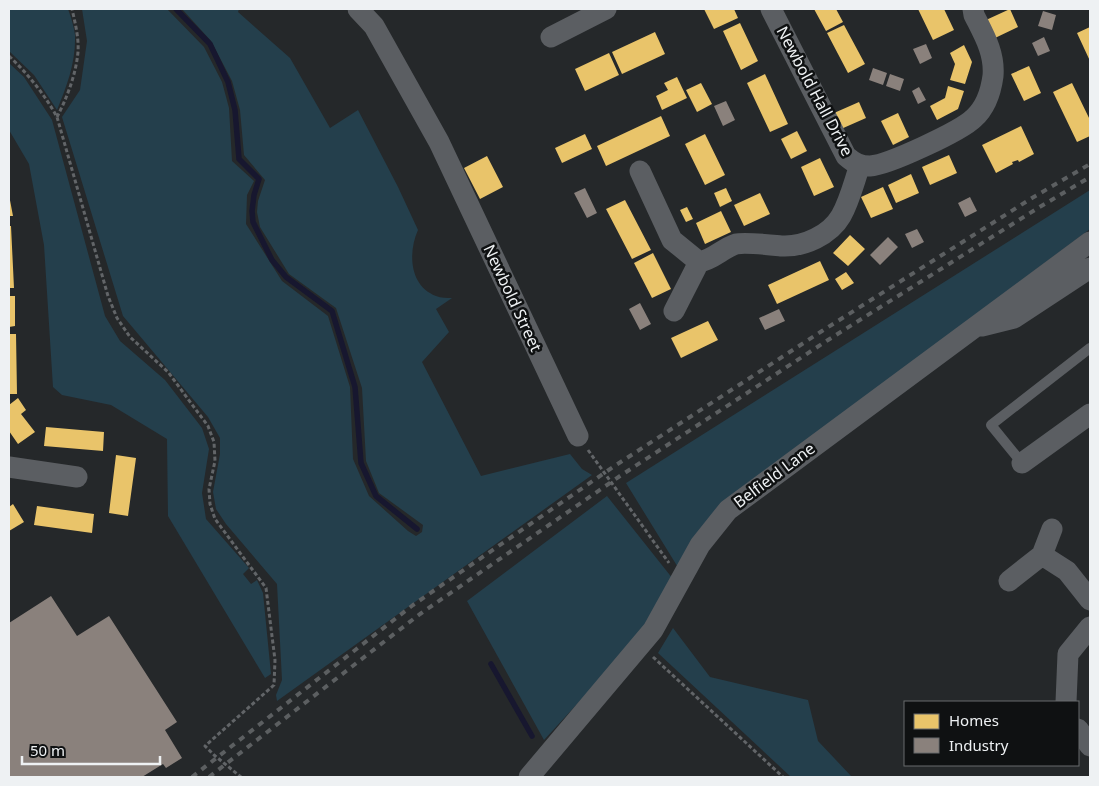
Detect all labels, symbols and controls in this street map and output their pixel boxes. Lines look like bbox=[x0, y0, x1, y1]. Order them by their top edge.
street label: Newbold Hall Drive bbox=[772, 22, 858, 160]
street label: Newbold Street bbox=[479, 241, 548, 355]
street label: Belfield Lane bbox=[729, 437, 819, 513]
legend bbox=[904, 701, 1079, 766]
text: Homes bbox=[949, 710, 999, 730]
scale bar bbox=[22, 734, 160, 766]
text: Industry bbox=[949, 735, 1009, 755]
text: 50 m bbox=[30, 740, 65, 760]

